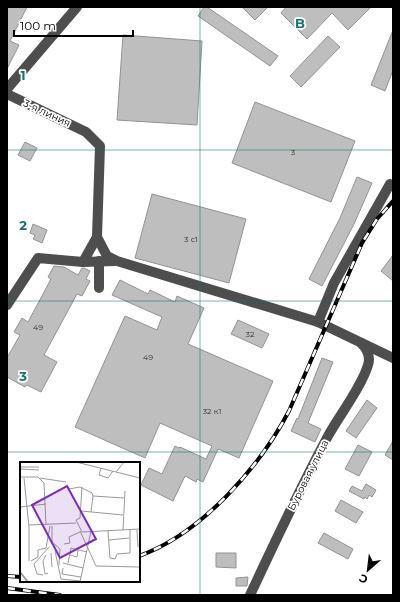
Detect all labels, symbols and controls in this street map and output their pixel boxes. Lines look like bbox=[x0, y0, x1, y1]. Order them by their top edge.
scale bar bbox=[14, 12, 133, 38]
text: B bbox=[295, 15, 305, 31]
text: 100 m bbox=[20, 18, 56, 33]
text: 1 bbox=[20, 67, 26, 83]
street label: 3-я линия bbox=[21, 96, 73, 130]
house number: 3 bbox=[291, 147, 296, 157]
text: 2 bbox=[19, 217, 27, 233]
house number: 3 с1 bbox=[184, 234, 198, 244]
house number: 49 bbox=[33, 322, 43, 332]
house number: 32 bbox=[245, 329, 255, 339]
house number: 49 bbox=[143, 352, 153, 362]
text: 3 bbox=[18, 368, 27, 384]
house number: 32 к1 bbox=[203, 406, 221, 416]
street label: Буровая улица bbox=[285, 437, 331, 513]
inset map bbox=[20, 462, 140, 582]
north arrow bbox=[348, 550, 388, 590]
text: С bbox=[356, 571, 370, 587]

